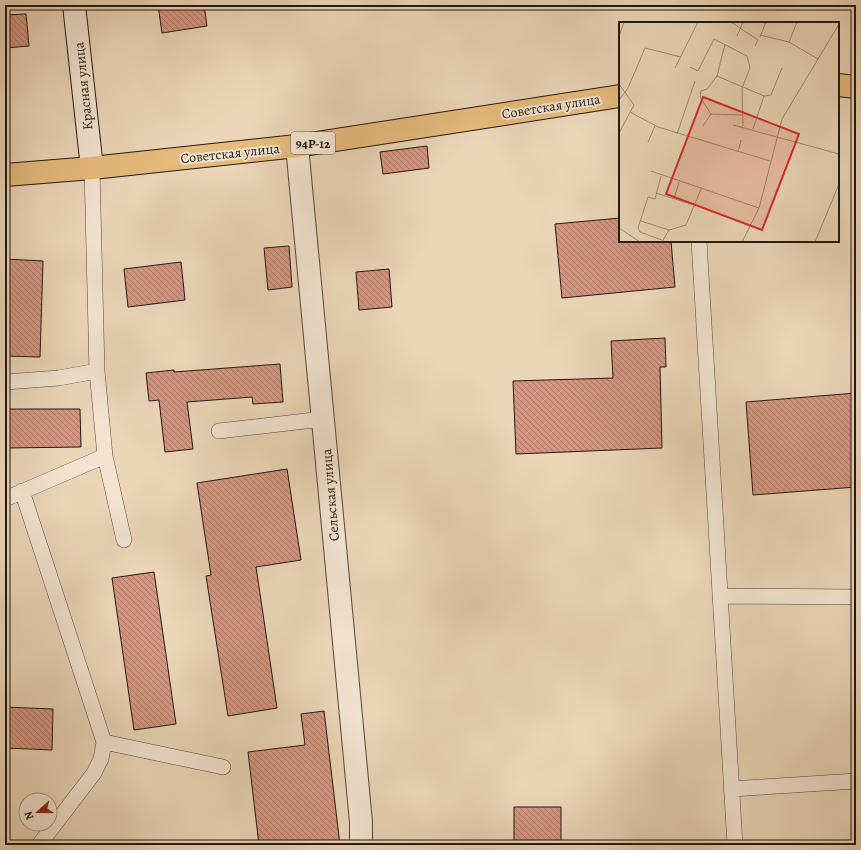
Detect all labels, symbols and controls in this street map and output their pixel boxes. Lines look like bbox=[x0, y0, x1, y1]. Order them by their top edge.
inset map bbox=[619, 22, 839, 242]
street label: Красная улица bbox=[69, 40, 98, 131]
street label: Советская улица bbox=[500, 89, 602, 124]
road number: 94Р-12 bbox=[291, 132, 335, 154]
street label: Советская улица bbox=[180, 139, 281, 168]
street label: Сельская улица bbox=[317, 447, 344, 542]
north arrow bbox=[18, 792, 58, 832]
text: N bbox=[21, 809, 38, 822]

